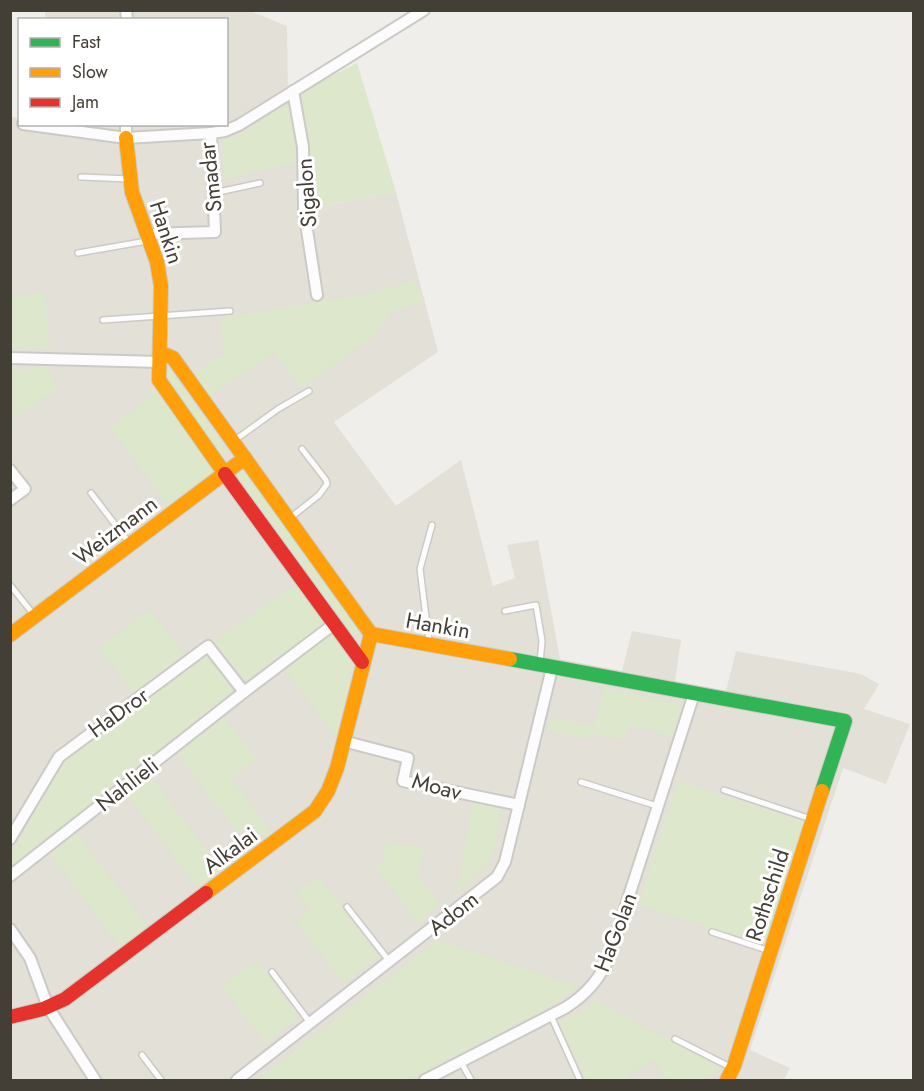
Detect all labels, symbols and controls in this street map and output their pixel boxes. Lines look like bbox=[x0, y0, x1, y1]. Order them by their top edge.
legend bbox=[18, 18, 228, 126]
text: Fast bbox=[72, 29, 101, 55]
text: Slow bbox=[72, 59, 109, 85]
text: Jam bbox=[70, 89, 99, 115]
street label: Smadar bbox=[190, 140, 230, 214]
street label: Sigalon bbox=[288, 157, 324, 229]
street label: Hankin bbox=[142, 196, 192, 268]
street label: Weizmann bbox=[66, 488, 164, 572]
street label: Hankin bbox=[403, 604, 473, 646]
street label: HaDror bbox=[81, 679, 155, 745]
street label: Nahlieli bbox=[89, 749, 165, 819]
street label: Moav bbox=[409, 764, 466, 808]
street label: Alkalai bbox=[196, 819, 264, 881]
street label: Rothschild bbox=[737, 845, 797, 945]
street label: Adom bbox=[421, 883, 485, 943]
street label: HaGolan bbox=[585, 888, 645, 976]

